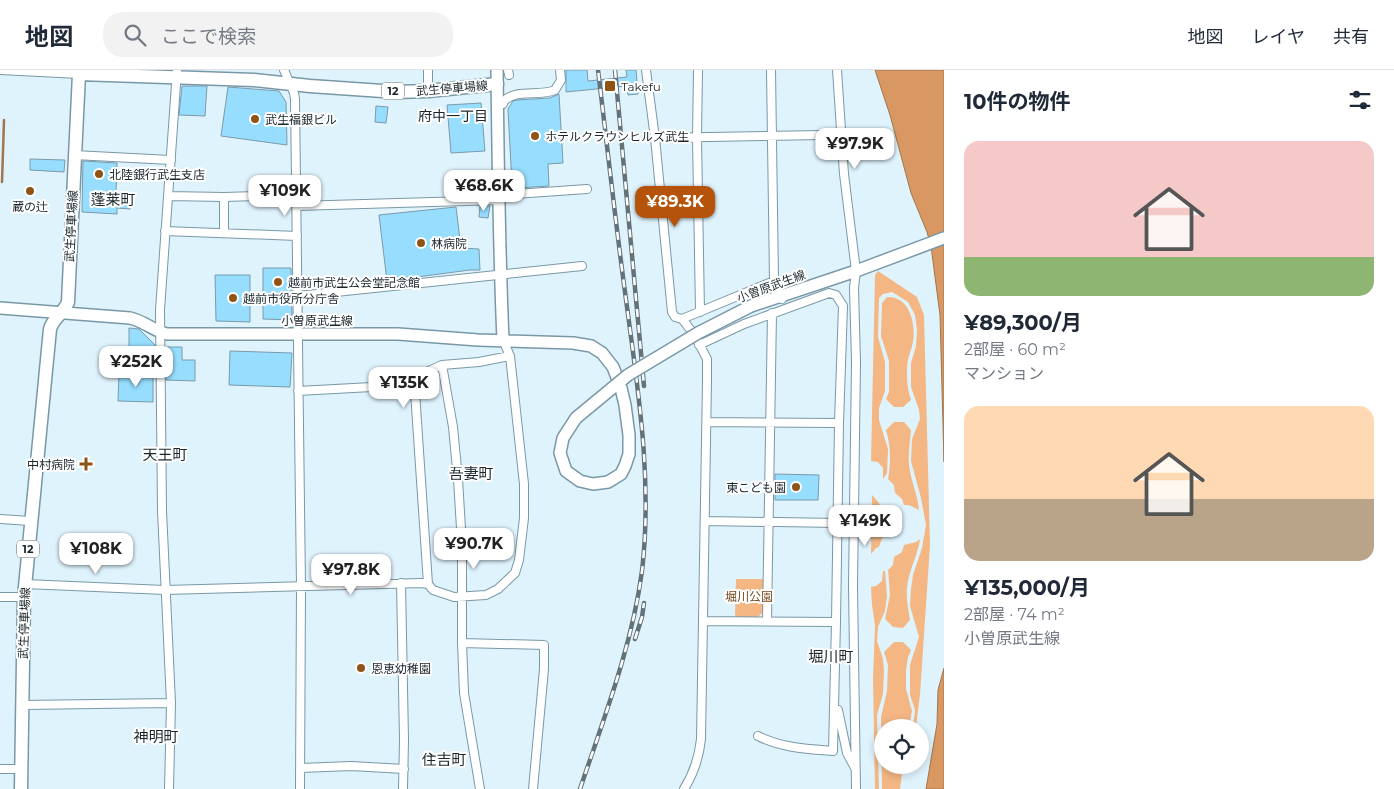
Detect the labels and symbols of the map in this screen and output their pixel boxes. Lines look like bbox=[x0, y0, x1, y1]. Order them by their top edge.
street label: 武生停車場線 bbox=[415, 77, 489, 99]
marker: Takefu bbox=[603, 79, 617, 93]
place label: Takefu bbox=[621, 79, 661, 94]
road number: 12 bbox=[382, 82, 404, 100]
district label: 府中一丁目 bbox=[418, 107, 488, 125]
place label: 武生福銀ビル bbox=[265, 112, 337, 127]
marker: 武生福銀ビル bbox=[249, 113, 261, 125]
pin: ¥97.9K bbox=[814, 128, 896, 170]
place label: ホテルクラウンヒルズ武生 bbox=[545, 129, 689, 144]
marker: ホテルクラウンヒルズ武生 bbox=[529, 130, 541, 142]
place label: 北陸銀行武生支店 bbox=[109, 167, 205, 182]
marker: 北陸銀行武生支店 bbox=[93, 168, 105, 180]
pin: ¥68.6K bbox=[443, 170, 525, 212]
pin: ¥109K bbox=[250, 174, 320, 217]
marker: 蔵の辻 bbox=[24, 185, 36, 197]
pin: ¥89.3K bbox=[634, 186, 716, 228]
street label: 武生停車場線 bbox=[62, 190, 80, 262]
district label: 蓬莱町 bbox=[90, 190, 136, 209]
place label: 蔵の辻 bbox=[12, 199, 48, 214]
place label: 林病院 bbox=[431, 236, 467, 251]
marker: 林病院 bbox=[415, 237, 427, 249]
street label: 小曽原武生線 bbox=[735, 267, 807, 305]
place label: 越前市武生公会堂記念館 bbox=[288, 275, 420, 290]
marker: 越前市武生公会堂記念館 bbox=[272, 276, 284, 288]
place label: 越前市役所分庁舎 bbox=[243, 291, 339, 306]
marker: 越前市役所分庁舎 bbox=[227, 292, 239, 304]
street label: 小曽原武生線 bbox=[281, 313, 353, 328]
pin: ¥252K bbox=[101, 346, 171, 388]
pin: ¥135K bbox=[369, 366, 439, 409]
district label: 天王町 bbox=[142, 445, 188, 464]
place label: 中村病院 bbox=[27, 457, 75, 472]
marker: 中村病院 bbox=[79, 457, 93, 471]
district label: 吾妻町 bbox=[448, 464, 494, 483]
place label: 東こども園 bbox=[726, 480, 786, 495]
marker: 東こども園 bbox=[790, 481, 802, 493]
pin: ¥149K bbox=[830, 504, 900, 547]
pin: ¥90.7K bbox=[433, 528, 515, 570]
pin: ¥108K bbox=[61, 532, 131, 575]
road number: 12 bbox=[17, 540, 39, 558]
pin: ¥97.8K bbox=[310, 554, 392, 596]
street label: 武生停車場線 bbox=[15, 587, 33, 659]
park label: 堀川公園 bbox=[725, 589, 773, 604]
district label: 堀川町 bbox=[808, 647, 854, 666]
place label: 恩恵幼稚園 bbox=[371, 661, 431, 676]
marker: 恩恵幼稚園 bbox=[355, 662, 367, 674]
district label: 神明町 bbox=[133, 727, 179, 746]
district label: 住吉町 bbox=[421, 750, 467, 769]

